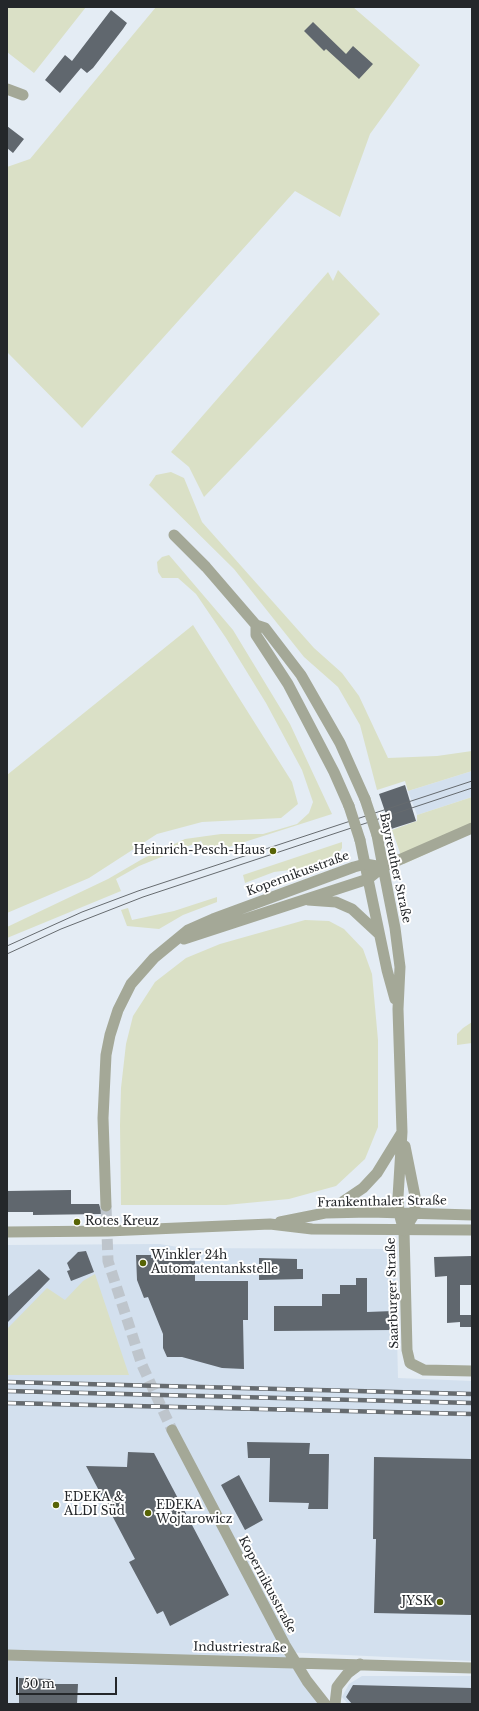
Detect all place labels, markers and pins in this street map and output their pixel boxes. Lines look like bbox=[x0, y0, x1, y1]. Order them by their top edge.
place label: Heinrich-Pesch-Haus bbox=[133, 844, 265, 858]
marker: Heinrich-Pesch-Haus bbox=[268, 846, 278, 856]
place label: Rotes Kreuz bbox=[85, 1215, 159, 1229]
marker: Rotes Kreuz bbox=[72, 1217, 82, 1227]
place label: Winkler 24h Automatentankstelle bbox=[151, 1249, 278, 1277]
marker: Winkler 24h Automatentankstelle bbox=[138, 1258, 148, 1268]
place label: EDEKA & ALDI Süd bbox=[64, 1491, 125, 1519]
place label: EDEKA Wojtarowicz bbox=[156, 1499, 232, 1527]
marker: EDEKA & ALDI Süd bbox=[51, 1500, 61, 1510]
marker: EDEKA Wojtarowicz bbox=[143, 1508, 153, 1518]
place label: JYSK bbox=[402, 1595, 432, 1609]
marker: JYSK bbox=[435, 1597, 445, 1607]

